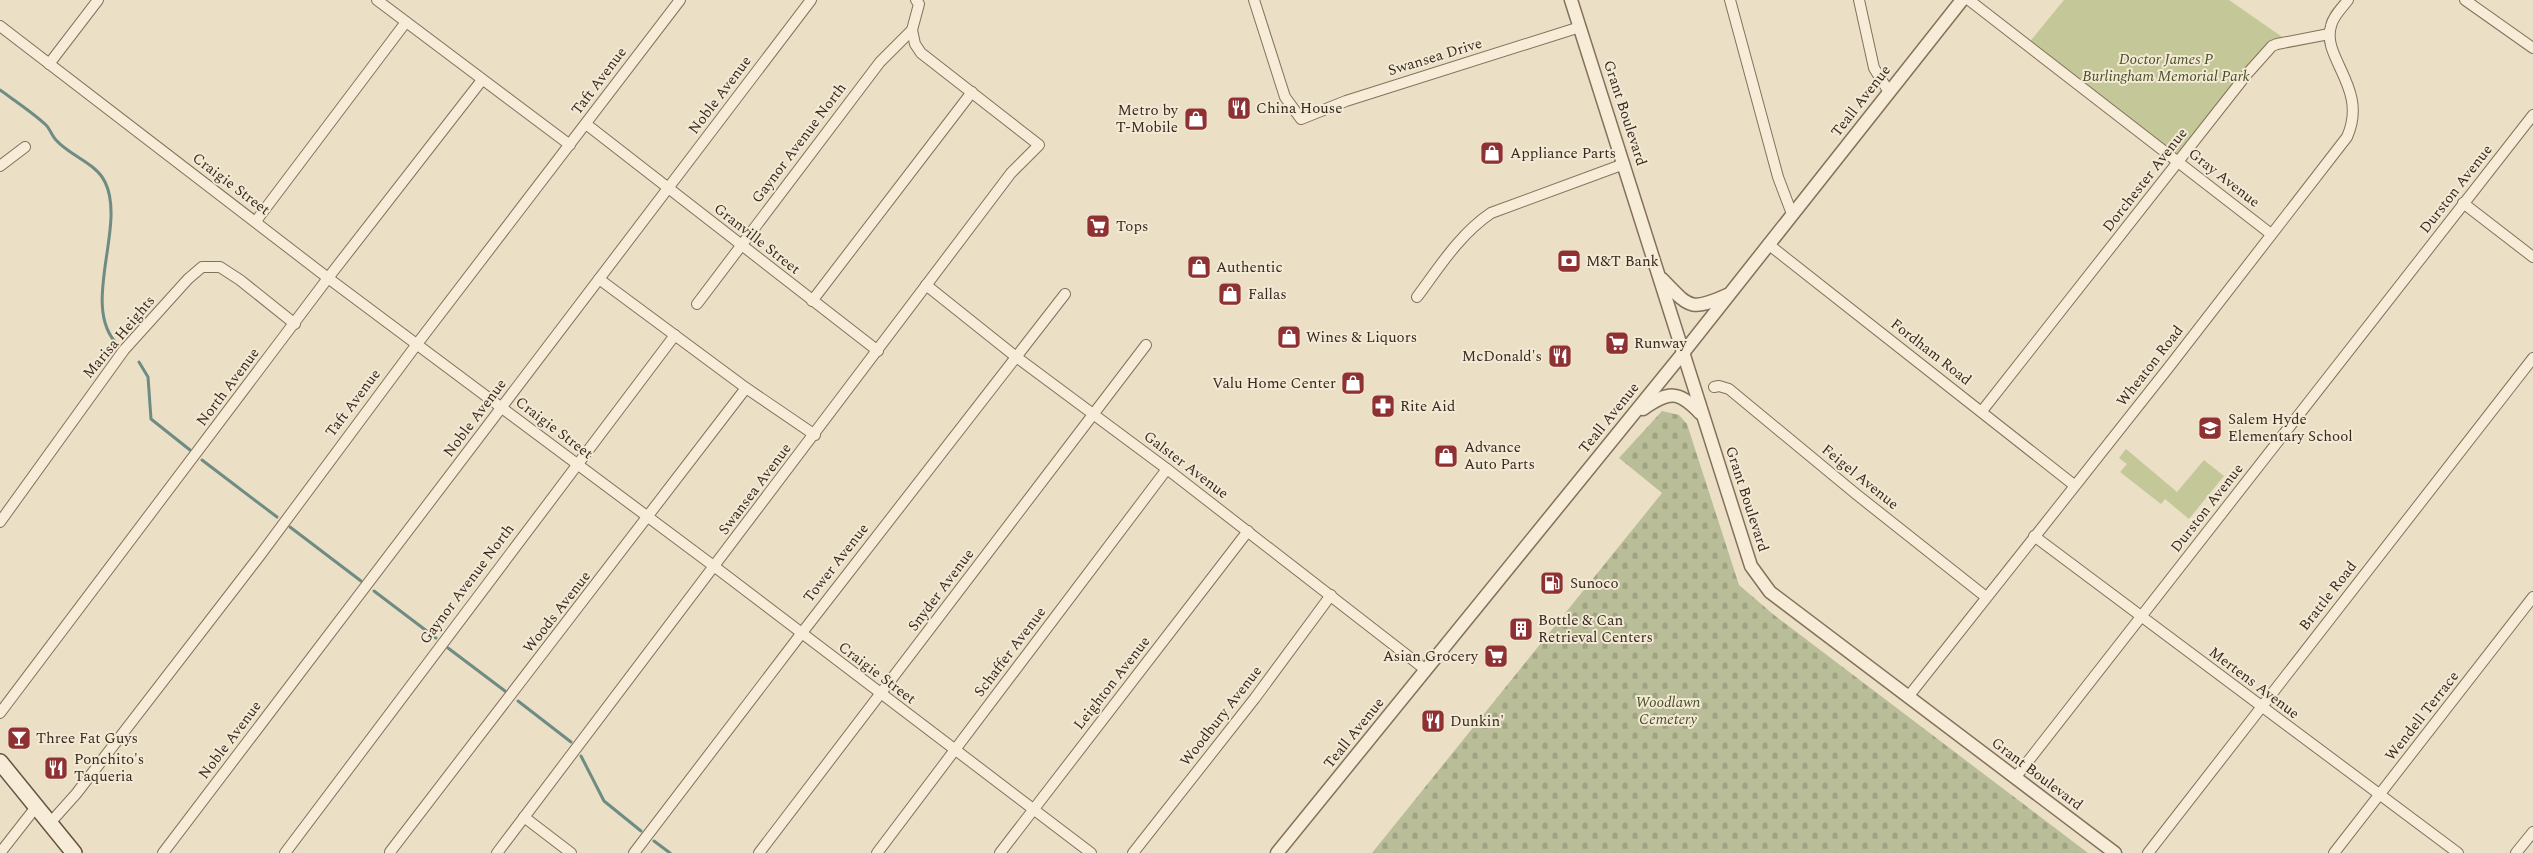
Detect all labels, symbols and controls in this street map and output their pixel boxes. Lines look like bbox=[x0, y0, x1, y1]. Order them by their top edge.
street label: Swansea Drive bbox=[1385, 32, 1485, 82]
street label: Taft Avenue bbox=[566, 42, 632, 120]
park label: Doctor James P Burlingham Memorial Park bbox=[2082, 48, 2250, 88]
street label: Noble Avenue bbox=[683, 51, 757, 139]
street label: Grant Boulevard bbox=[1597, 57, 1653, 169]
street label: Teall Avenue bbox=[1825, 60, 1897, 142]
street label: Gaynor Avenue North bbox=[746, 78, 852, 208]
restaurant icon: China House bbox=[1226, 95, 1252, 121]
place label: China House bbox=[1256, 97, 1342, 120]
place label: Metro by T-Mobile bbox=[1116, 99, 1179, 139]
shop icon: Metro by T-Mobile bbox=[1183, 106, 1209, 132]
street label: Dorchester Avenue bbox=[2097, 123, 2193, 237]
street label: Durston Avenue bbox=[2414, 139, 2498, 239]
shop icon: Appliance Parts bbox=[1479, 140, 1505, 166]
place label: Appliance Parts bbox=[1510, 142, 1616, 165]
street label: Gray Avenue bbox=[2183, 143, 2265, 213]
street label: Craigie Street bbox=[187, 147, 275, 221]
street label: Granville Street bbox=[709, 198, 805, 280]
supermarket icon: Tops bbox=[1085, 213, 1111, 239]
place label: Tops bbox=[1116, 215, 1148, 238]
bank icon: M&T Bank bbox=[1556, 248, 1582, 274]
place label: M&T Bank bbox=[1586, 250, 1659, 273]
shop icon: Authentic bbox=[1186, 254, 1212, 280]
place label: Authentic bbox=[1216, 256, 1283, 279]
shop icon: Fallas bbox=[1217, 281, 1243, 307]
place label: Fallas bbox=[1248, 283, 1287, 306]
street label: Marisa Heights bbox=[77, 290, 161, 384]
street label: Fordham Road bbox=[1885, 313, 1977, 391]
street label: Wheaton Road bbox=[2111, 320, 2189, 412]
shop icon: Wines & Liquors bbox=[1276, 324, 1302, 350]
place label: Wines & Liquors bbox=[1306, 326, 1417, 349]
supermarket icon: Runway bbox=[1604, 330, 1630, 356]
place label: Runway bbox=[1634, 332, 1687, 355]
street label: North Avenue bbox=[191, 343, 265, 431]
restaurant icon: McDonald's bbox=[1547, 343, 1573, 369]
place label: McDonald's bbox=[1462, 345, 1542, 368]
street label: Taft Avenue bbox=[320, 364, 386, 442]
shop icon: Valu Home Center bbox=[1340, 370, 1366, 396]
place label: Valu Home Center bbox=[1212, 372, 1336, 395]
street label: Noble Avenue bbox=[438, 374, 512, 462]
street label: Teall Avenue bbox=[1573, 377, 1645, 459]
street label: Craigie Street bbox=[510, 391, 598, 465]
pharmacy icon: Rite Aid bbox=[1370, 393, 1396, 419]
place label: Rite Aid bbox=[1400, 395, 1455, 418]
place label: Salem Hyde Elementary School bbox=[2228, 408, 2353, 448]
school or university icon: Salem Hyde Elementary School bbox=[2197, 415, 2223, 441]
street label: Galster Avenue bbox=[1139, 425, 1233, 505]
place label: Advance Auto Parts bbox=[1464, 436, 1535, 476]
street label: Swansea Avenue bbox=[713, 438, 797, 540]
street label: Feigel Avenue bbox=[1816, 439, 1904, 515]
shop icon: Advance Auto Parts bbox=[1433, 443, 1459, 469]
street label: Grant Boulevard bbox=[1719, 443, 1775, 555]
street label: Durston Avenue bbox=[2165, 458, 2249, 558]
street label: Tower Avenue bbox=[798, 518, 874, 608]
street label: Gaynor Avenue North bbox=[414, 519, 520, 649]
street label: Snyder Avenue bbox=[902, 544, 980, 636]
street label: Brattle Road bbox=[2293, 556, 2363, 636]
street label: Woods Avenue bbox=[517, 566, 597, 658]
fuel station icon: Sunoco bbox=[1539, 570, 1565, 596]
place label: Sunoco bbox=[1570, 572, 1619, 595]
street label: Schaffer Avenue bbox=[968, 602, 1052, 702]
place label: Bottle & Can Retrieval Centers bbox=[1538, 609, 1653, 649]
building icon: Bottle & Can Retrieval Centers bbox=[1508, 616, 1534, 642]
street label: Leighton Avenue bbox=[1068, 631, 1156, 735]
street label: Craigie Street bbox=[833, 636, 921, 710]
street label: Mertens Avenue bbox=[2204, 641, 2304, 725]
supermarket icon: Asian Grocery bbox=[1483, 643, 1509, 669]
place label: Asian Grocery bbox=[1383, 645, 1479, 668]
street label: Woodbury Avenue bbox=[1174, 661, 1268, 771]
street label: Wendell Terrace bbox=[2379, 666, 2465, 766]
park label: Woodlawn Cemetery bbox=[1635, 691, 1701, 731]
street label: Teall Avenue bbox=[1318, 692, 1390, 774]
street label: Noble Avenue bbox=[193, 696, 267, 784]
restaurant icon: Dunkin' bbox=[1420, 708, 1446, 734]
place label: Dunkin' bbox=[1450, 710, 1504, 733]
bar icon: Three Fat Guys bbox=[6, 725, 32, 751]
place label: Three Fat Guys bbox=[36, 727, 138, 750]
street label: Grant Boulevard bbox=[1986, 732, 2088, 816]
place label: Ponchito's Taqueria bbox=[74, 748, 144, 788]
restaurant icon: Ponchito's Taqueria bbox=[43, 755, 69, 781]

